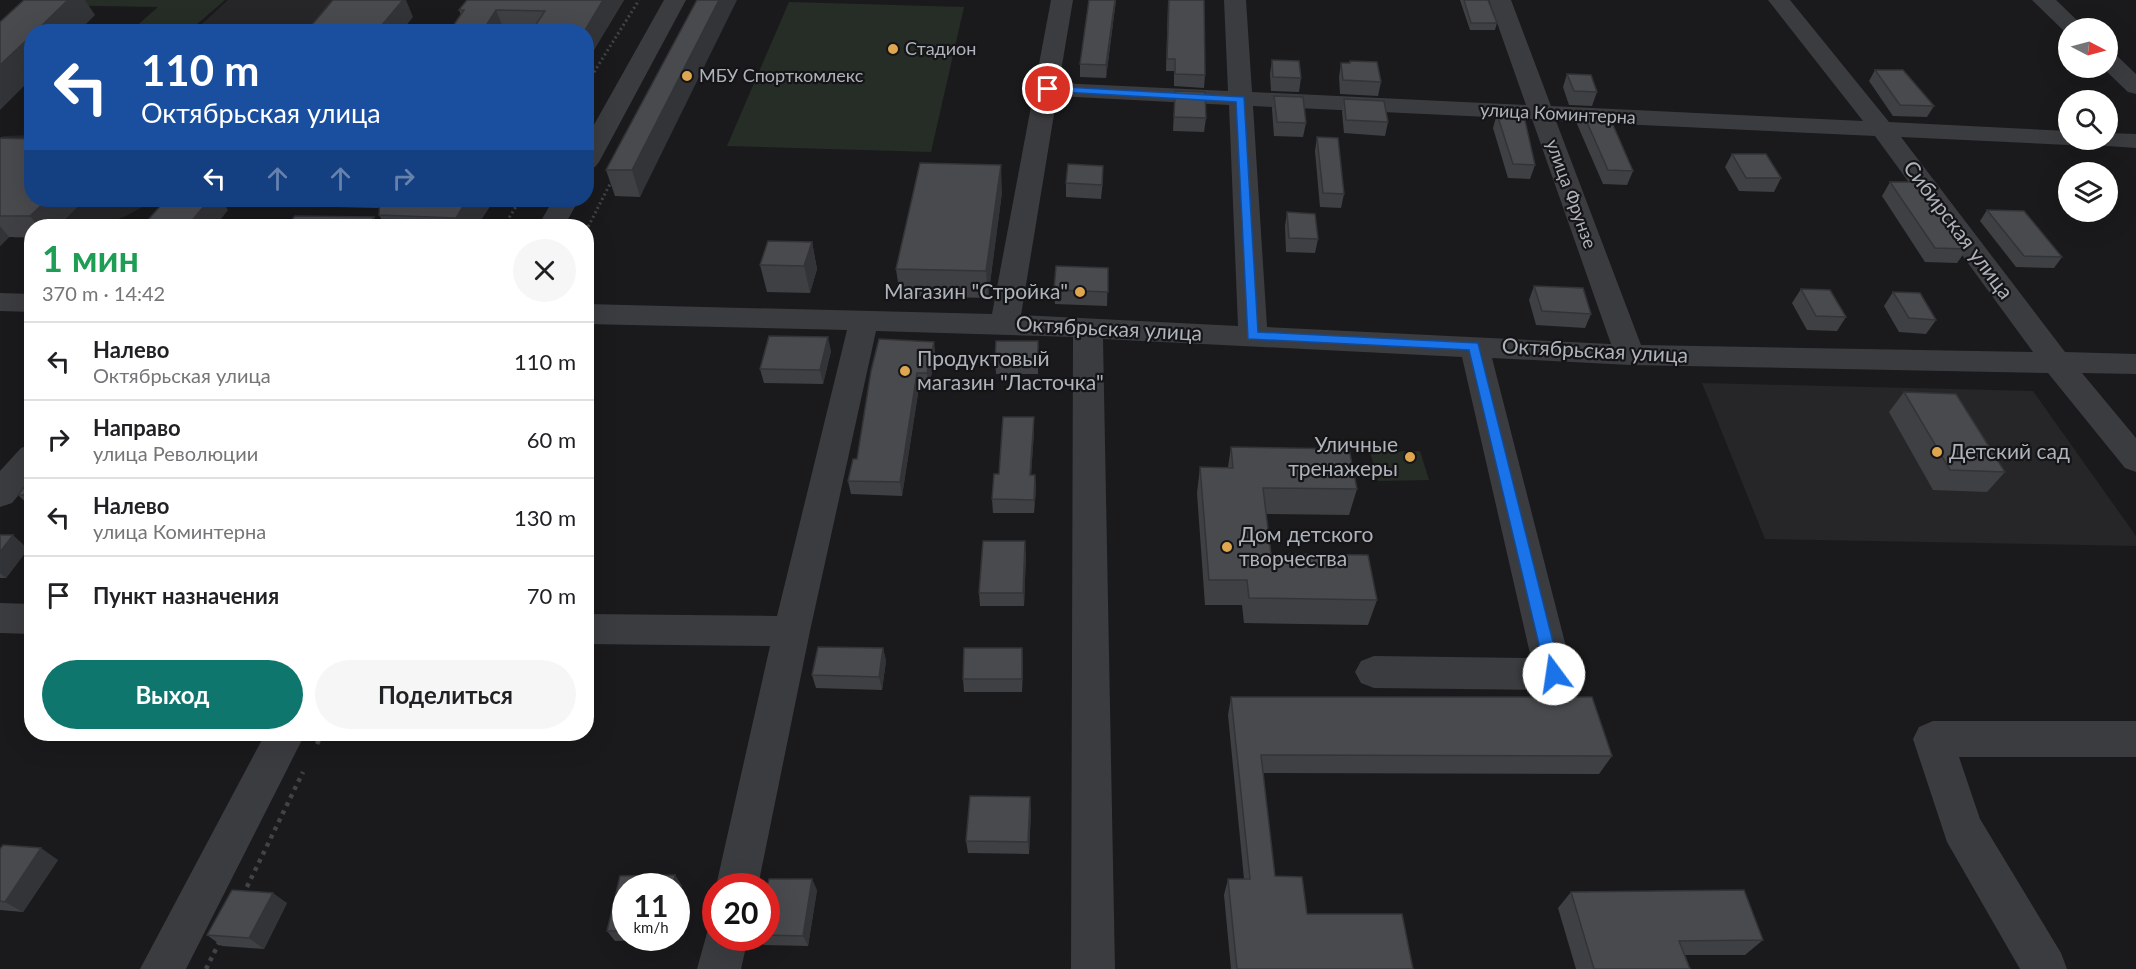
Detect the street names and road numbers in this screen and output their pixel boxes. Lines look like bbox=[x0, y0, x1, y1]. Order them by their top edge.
street label: улица Коминтерна bbox=[1480, 98, 1636, 128]
street label: улица Фрунзе bbox=[1542, 136, 1602, 251]
street label: Сибирская улица bbox=[1899, 155, 2019, 303]
street label: Октябрьская улица bbox=[1015, 310, 1203, 345]
street label: Октябрьская улица bbox=[1501, 332, 1689, 367]

